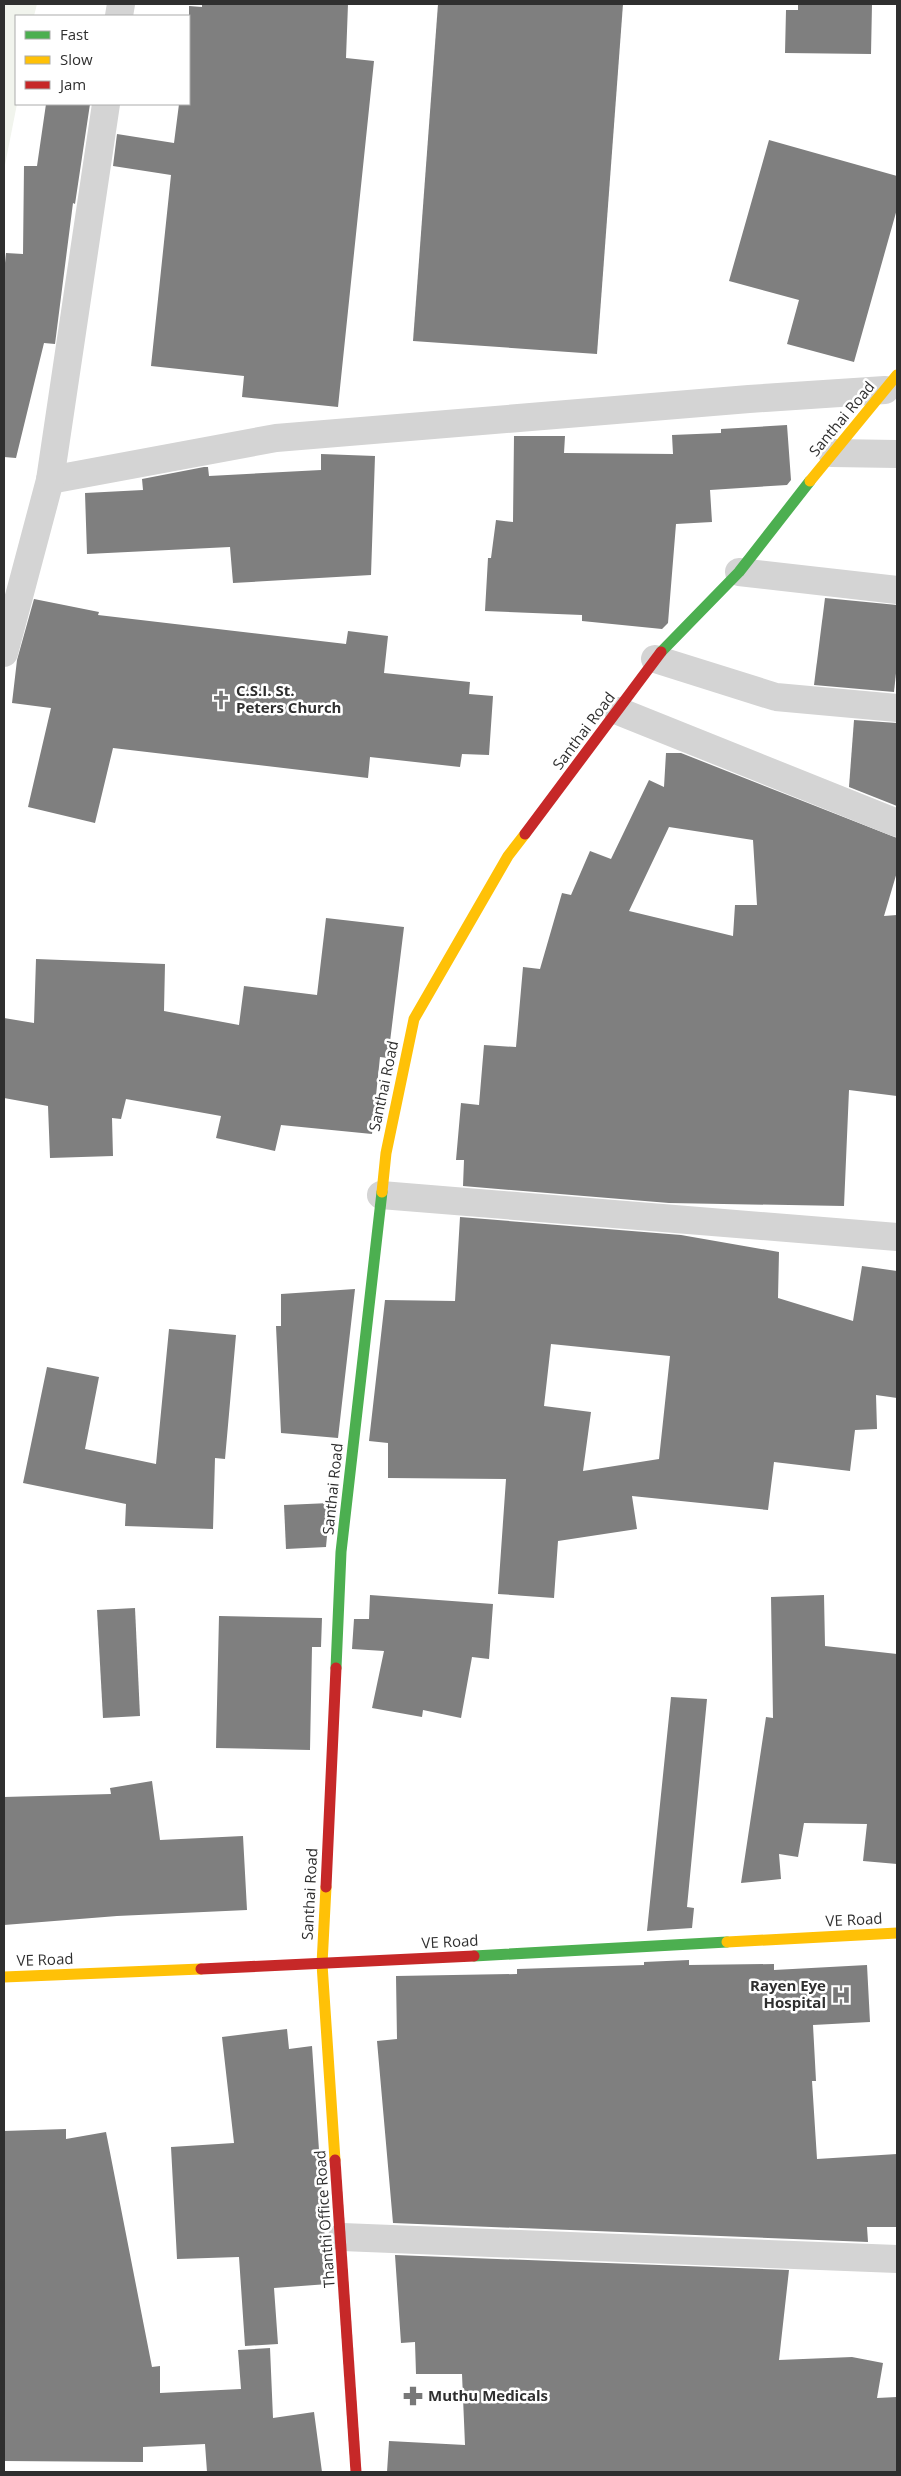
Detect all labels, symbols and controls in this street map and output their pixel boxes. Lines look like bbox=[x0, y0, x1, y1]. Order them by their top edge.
legend bbox=[15, 15, 190, 105]
text: Fast bbox=[60, 24, 89, 44]
text: Slow bbox=[60, 49, 93, 69]
text: Jam bbox=[58, 74, 86, 94]
street label: Santhai Road bbox=[804, 377, 879, 460]
place label: C.S.I. St. Peters Church bbox=[236, 680, 341, 717]
street label: Santhai Road bbox=[547, 688, 619, 773]
church icon: C.S.I. St. Peters Church bbox=[210, 689, 232, 711]
street label: Santhai Road bbox=[364, 1039, 402, 1133]
street label: Santhai Road bbox=[317, 1442, 347, 1536]
street label: Santhai Road bbox=[297, 1847, 321, 1940]
street label: VE Road bbox=[825, 1908, 883, 1930]
street label: VE Road bbox=[421, 1930, 479, 1952]
street label: VE Road bbox=[16, 1948, 74, 1970]
place label: Rayen Eye Hospital bbox=[750, 1975, 826, 2012]
hospital icon: Rayen Eye Hospital bbox=[830, 1984, 852, 2006]
street label: Thanthi Office Road bbox=[309, 2150, 339, 2289]
pharmacy icon: Muthu Medicals bbox=[402, 2385, 424, 2407]
place label: Muthu Medicals bbox=[428, 2385, 548, 2405]

